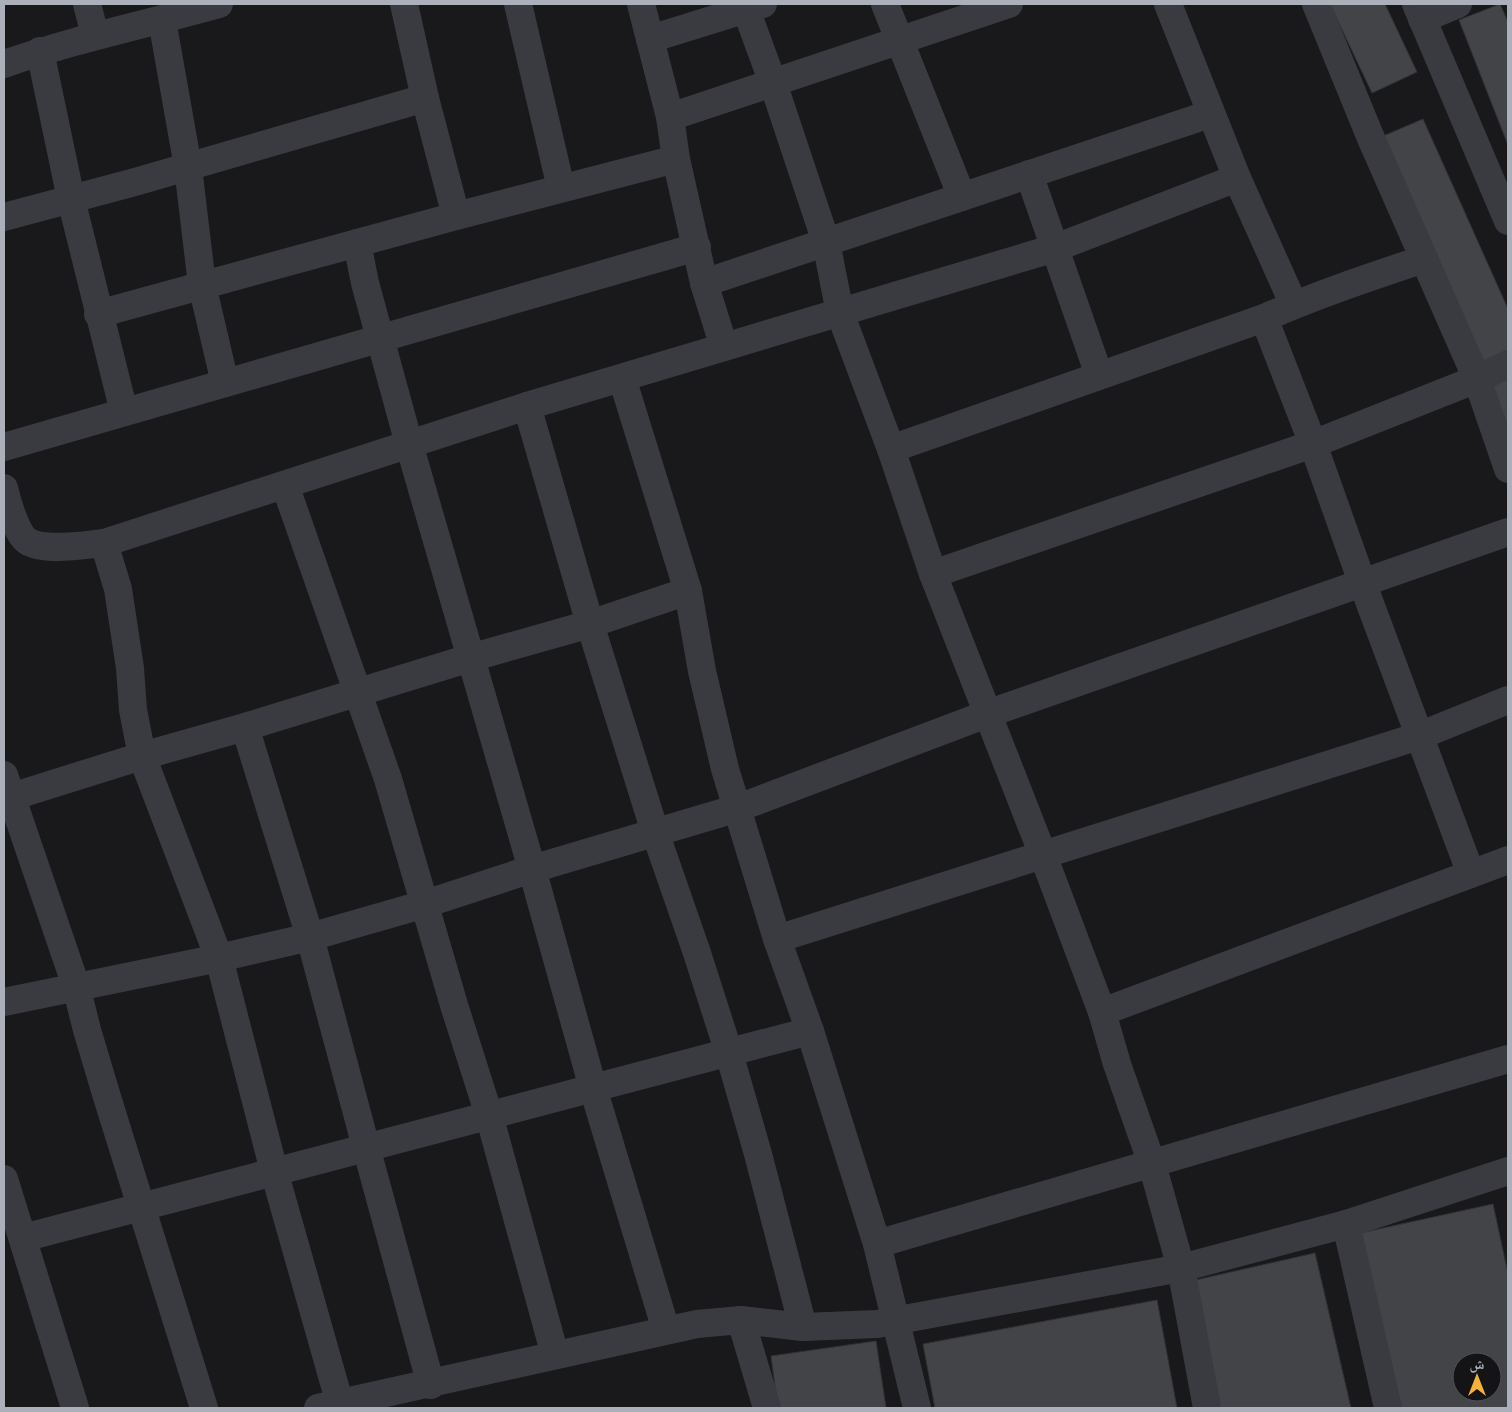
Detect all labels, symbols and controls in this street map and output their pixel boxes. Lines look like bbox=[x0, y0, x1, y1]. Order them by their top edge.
north arrow bbox=[1452, 1352, 1502, 1402]
text: ش bbox=[1470, 1356, 1485, 1373]

